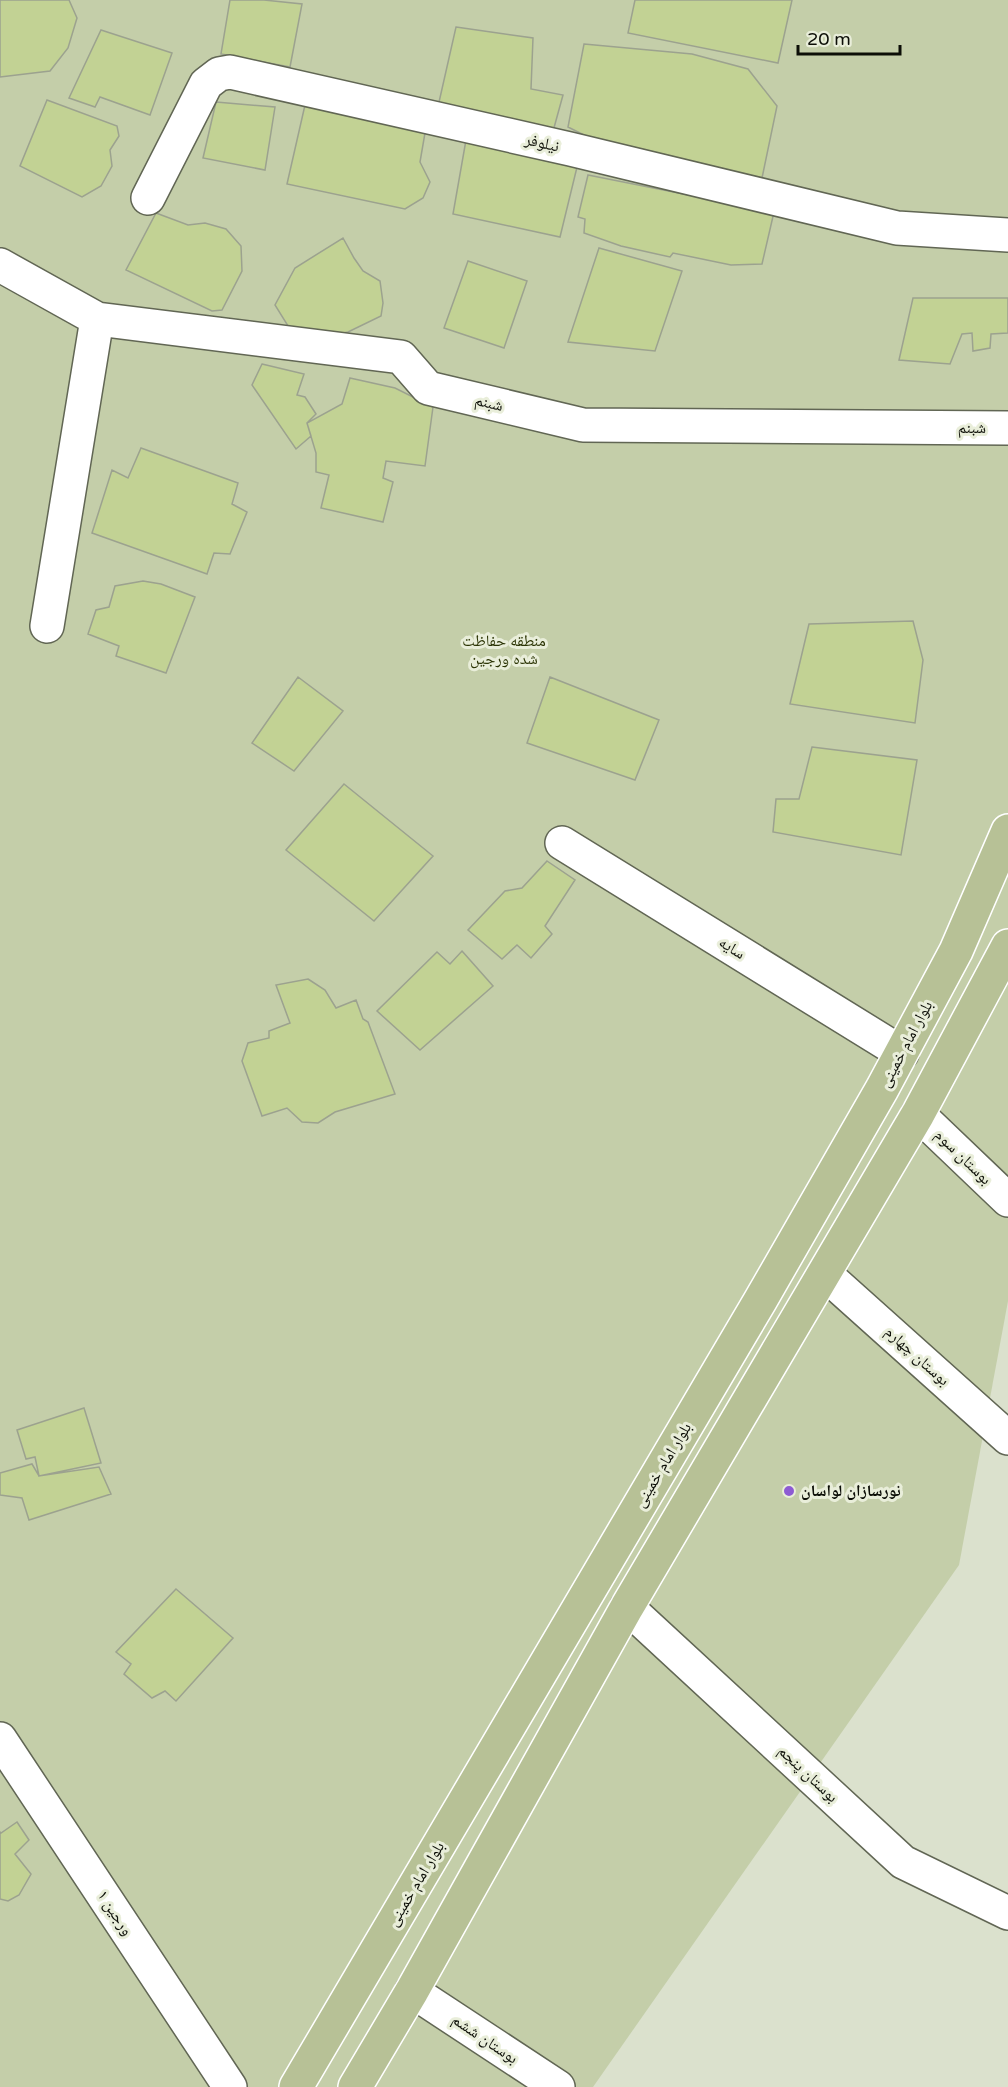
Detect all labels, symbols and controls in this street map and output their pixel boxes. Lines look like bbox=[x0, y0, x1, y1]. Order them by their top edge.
scale bar bbox=[798, 18, 900, 56]
text: 20 m bbox=[807, 28, 851, 50]
street label: نیلوفر bbox=[522, 129, 561, 157]
street label: شبنم bbox=[473, 390, 505, 416]
street label: شبنم bbox=[958, 418, 986, 438]
park label: منطقه حفاظت شده ورجین bbox=[462, 631, 546, 669]
street label: سایه bbox=[715, 932, 749, 964]
street label: بلوار امام خمینی bbox=[875, 997, 937, 1091]
street label: بوستان سوم bbox=[930, 1125, 996, 1189]
street label: بوستان چهارم bbox=[881, 1322, 953, 1390]
street label: بلوار امام خمینی bbox=[630, 1419, 696, 1511]
place label: نورسازان لواسان bbox=[801, 1481, 901, 1501]
marker: نورسازان لواسان bbox=[782, 1484, 796, 1498]
street label: بوستان پنجم bbox=[774, 1741, 842, 1807]
street label: بلوار امام خمینی bbox=[383, 1838, 449, 1930]
street label: ورجین ۱ bbox=[93, 1886, 137, 1940]
street label: بوستان ششم bbox=[448, 2010, 522, 2068]

